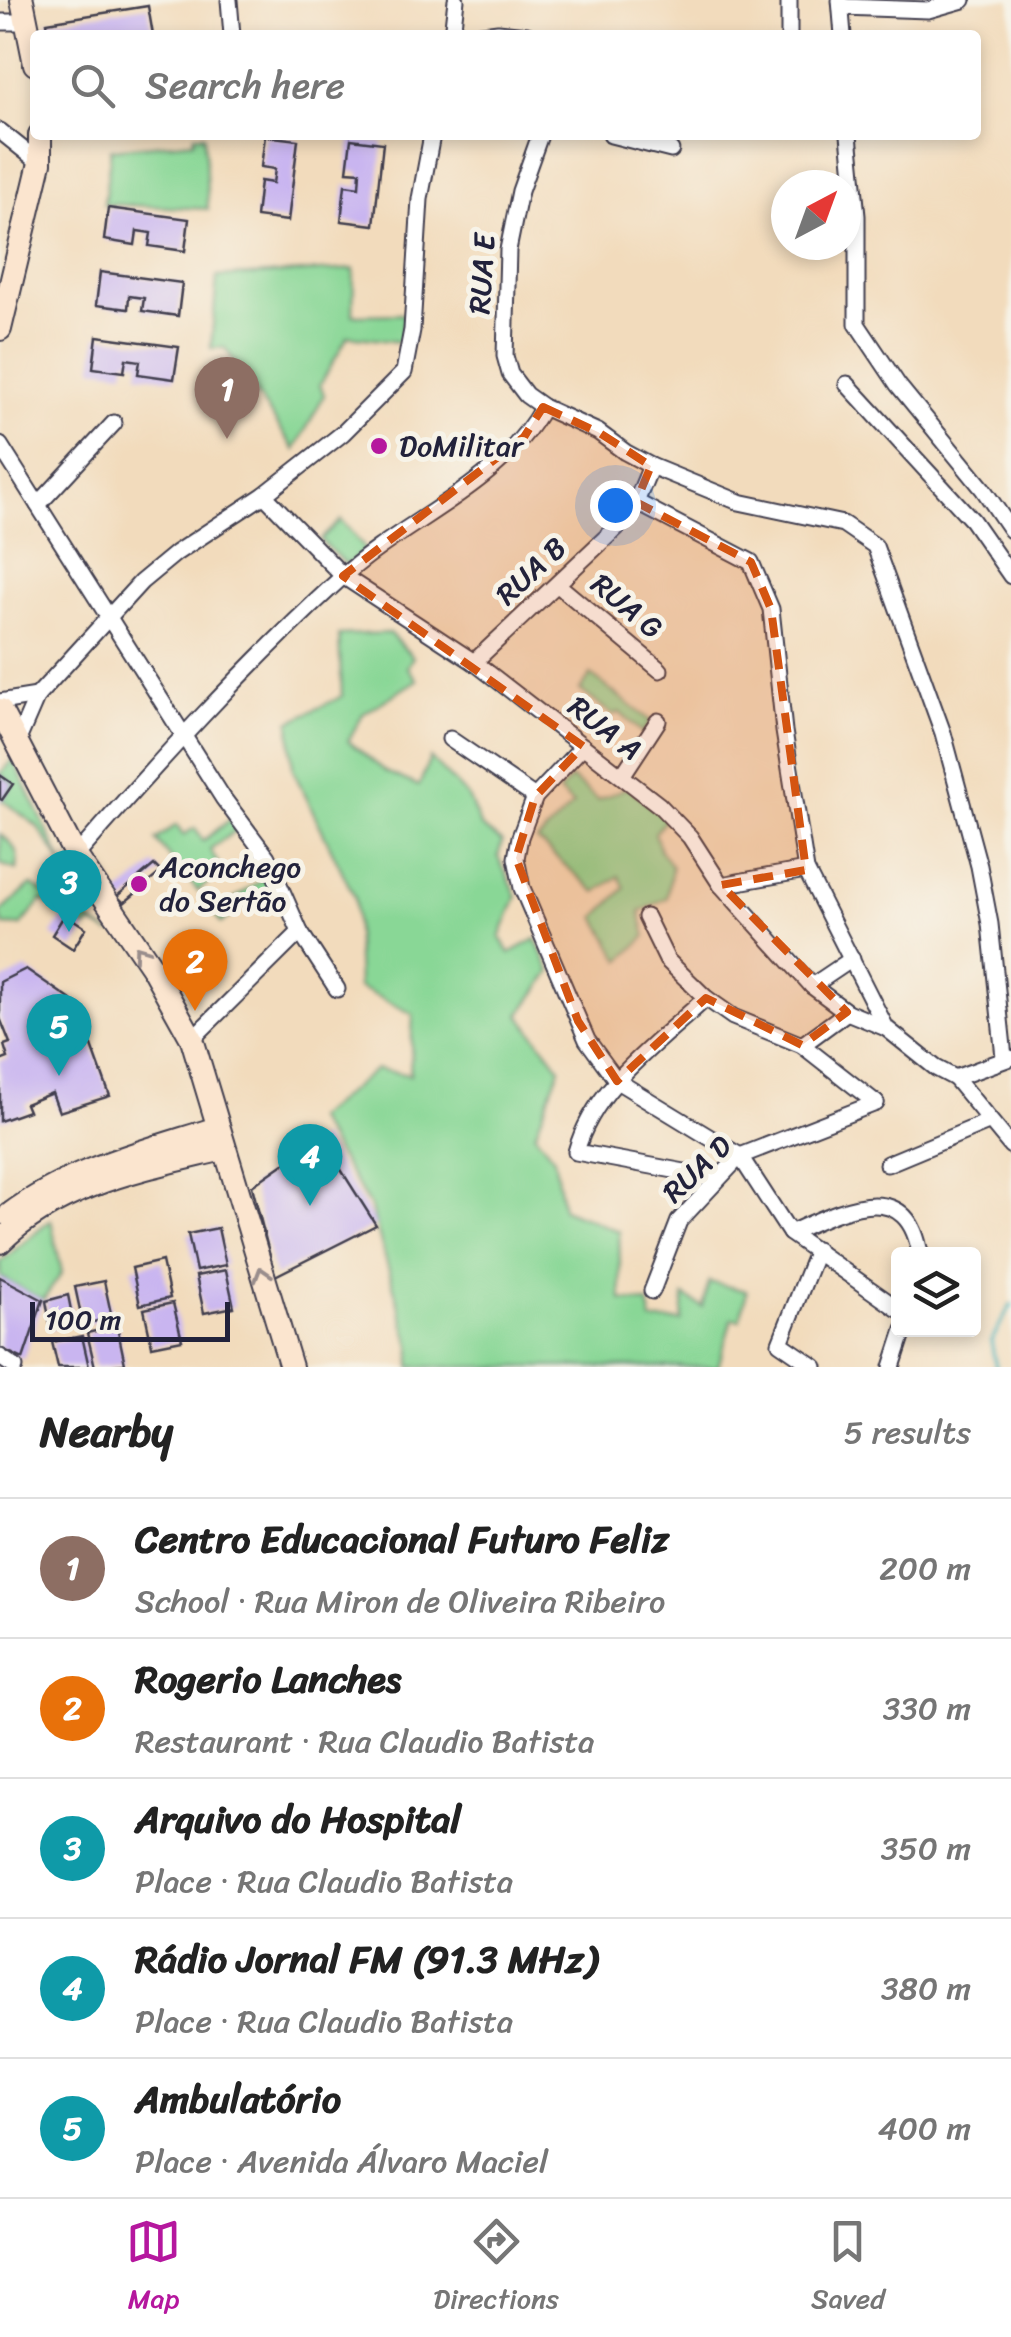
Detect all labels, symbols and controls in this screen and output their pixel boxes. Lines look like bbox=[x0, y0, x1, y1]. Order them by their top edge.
search box bbox=[30, 30, 981, 140]
text: Search here bbox=[145, 52, 345, 119]
icon: search bbox=[65, 58, 120, 113]
north arrow bbox=[771, 170, 861, 260]
street label: RUA E bbox=[452, 230, 512, 316]
pin: 1 bbox=[194, 356, 260, 439]
place label: DoMilitar bbox=[399, 419, 525, 473]
marker: DoMilitar bbox=[368, 435, 390, 457]
your location bbox=[590, 480, 641, 531]
street label: RUA B bbox=[482, 523, 580, 619]
street label: RUA G bbox=[578, 559, 676, 653]
street label: RUA A bbox=[556, 681, 654, 775]
place label: Aconchego do Sertão bbox=[158, 840, 301, 928]
pin: 3 bbox=[36, 850, 102, 932]
marker: Aconchego do Sertão bbox=[128, 873, 150, 895]
pin: 2 bbox=[162, 928, 228, 1011]
one-way arrow bbox=[134, 945, 152, 963]
pin: 5 bbox=[27, 994, 92, 1076]
street label: RUA D bbox=[649, 1121, 745, 1217]
pin: 4 bbox=[278, 1124, 342, 1206]
map controls bbox=[891, 1247, 981, 1337]
button: layers bbox=[891, 1247, 981, 1337]
one-way arrow bbox=[253, 1266, 274, 1283]
text: 100 m bbox=[45, 1295, 121, 1344]
scale bar bbox=[30, 1297, 230, 1342]
text: Nearby bbox=[40, 1395, 173, 1469]
text: 5 results bbox=[844, 1404, 971, 1461]
text: Centro Educacional Futuro Feliz bbox=[135, 1506, 669, 1573]
text: 1 bbox=[66, 1540, 79, 1597]
text: 200 m bbox=[879, 1540, 971, 1597]
text: School · Rua Miron de Oliveira Ribeiro bbox=[135, 1573, 665, 1630]
text: Rogerio Lanches bbox=[135, 1646, 401, 1713]
text: 2 bbox=[63, 1680, 82, 1737]
text: 330 m bbox=[883, 1680, 971, 1737]
text: Restaurant · Rua Claudio Batista bbox=[135, 1713, 594, 1770]
text: Arquivo do Hospital bbox=[135, 1786, 461, 1853]
text: 3 bbox=[64, 1820, 81, 1877]
text: 350 m bbox=[881, 1820, 971, 1877]
text: Place · Rua Claudio Batista bbox=[135, 1853, 513, 1910]
text: Rádio Jornal FM (91.3 MHz) bbox=[135, 1926, 597, 1993]
text: 4 bbox=[62, 1960, 83, 2017]
text: 380 m bbox=[881, 1960, 971, 2017]
text: Place · Rua Claudio Batista bbox=[135, 1993, 513, 2050]
text: Ambulatório bbox=[135, 2066, 341, 2133]
text: 5 bbox=[63, 2100, 82, 2157]
text: 400 m bbox=[878, 2100, 971, 2157]
text: Place · Avenida Álvaro Maciel bbox=[135, 2133, 548, 2190]
tab: Map bbox=[126, 2214, 181, 2323]
tab: Directions bbox=[433, 2214, 559, 2323]
tab: Saved bbox=[811, 2214, 885, 2323]

